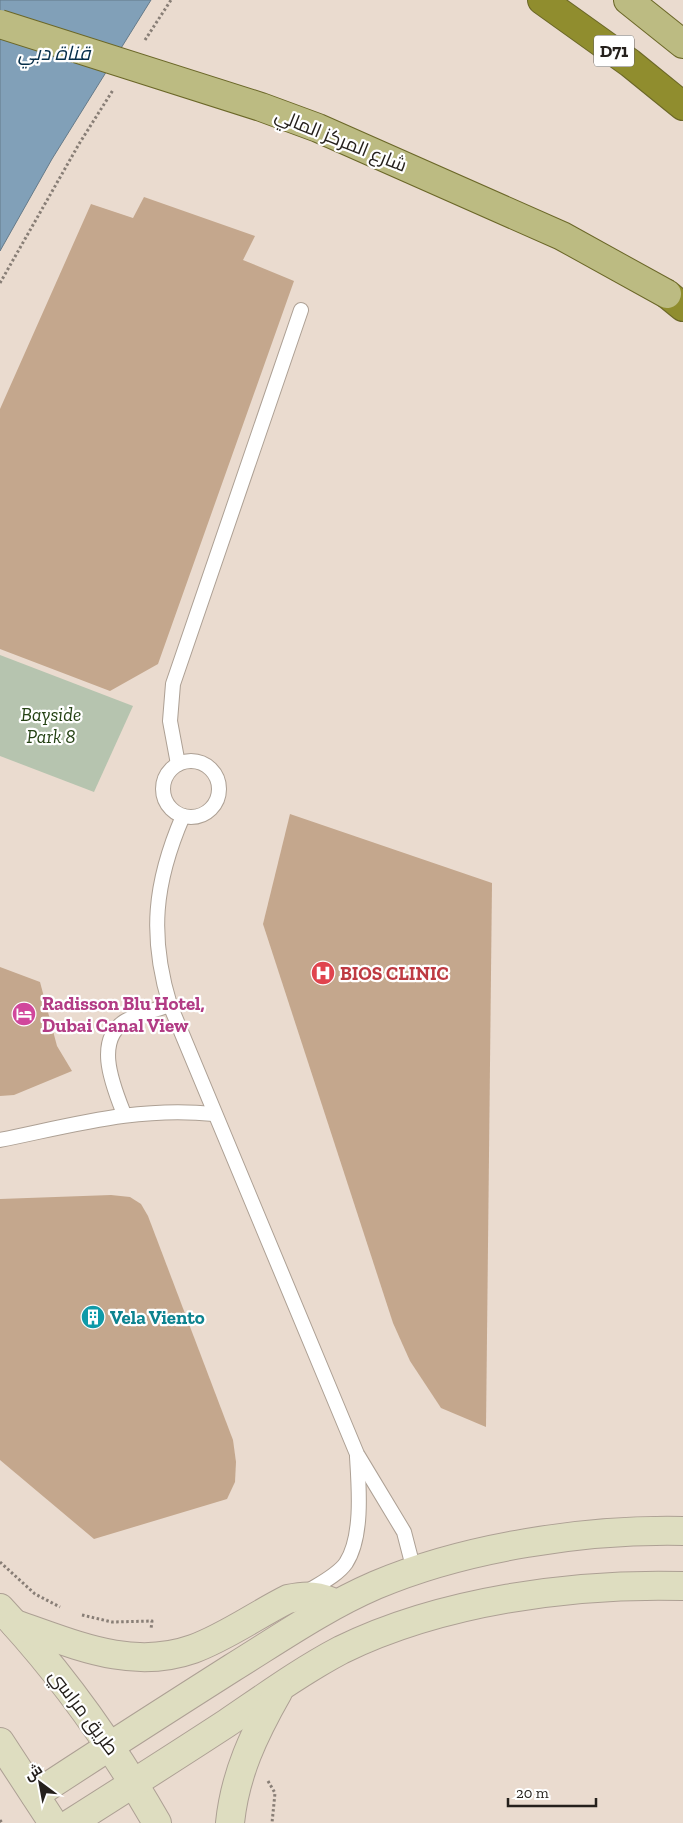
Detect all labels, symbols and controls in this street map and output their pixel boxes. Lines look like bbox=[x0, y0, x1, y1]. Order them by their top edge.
road number: D71 bbox=[594, 36, 634, 66]
water label: قناة دبي bbox=[18, 41, 92, 69]
street label: شارع المركز المالي bbox=[271, 103, 410, 180]
park label: Bayside Park 8 bbox=[21, 703, 81, 748]
hospital icon: BIOS CLINIC bbox=[310, 960, 336, 986]
place label: BIOS CLINIC bbox=[340, 962, 449, 985]
place label: Radisson Blu Hotel, Dubai Canal View bbox=[42, 992, 205, 1037]
hotel icon: Radisson Blu Hotel, Dubai Canal View bbox=[11, 1001, 37, 1027]
building icon: Vela Viento bbox=[80, 1304, 106, 1330]
place label: Vela Viento bbox=[110, 1306, 205, 1329]
street label: طريق مراسي bbox=[42, 1665, 124, 1761]
north arrow bbox=[15, 1758, 65, 1808]
text: ش bbox=[21, 1760, 46, 1784]
scale bar bbox=[508, 1776, 596, 1808]
text: 20 m bbox=[516, 1784, 549, 1802]

